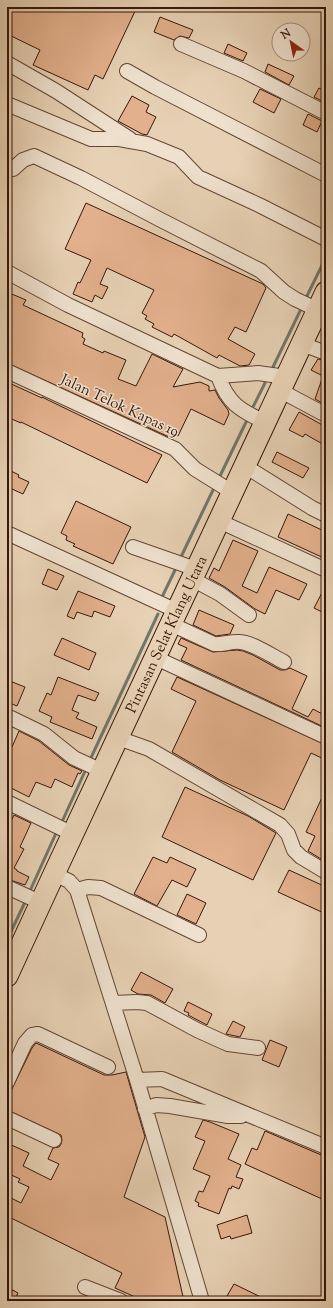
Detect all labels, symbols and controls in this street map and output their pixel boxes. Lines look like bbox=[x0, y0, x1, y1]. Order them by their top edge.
north arrow bbox=[271, 22, 311, 62]
text: N bbox=[277, 25, 294, 44]
street label: Jalan Telok Kapas 19 bbox=[56, 369, 182, 443]
street label: Pintasan Selat Klang Utara bbox=[122, 553, 213, 717]

